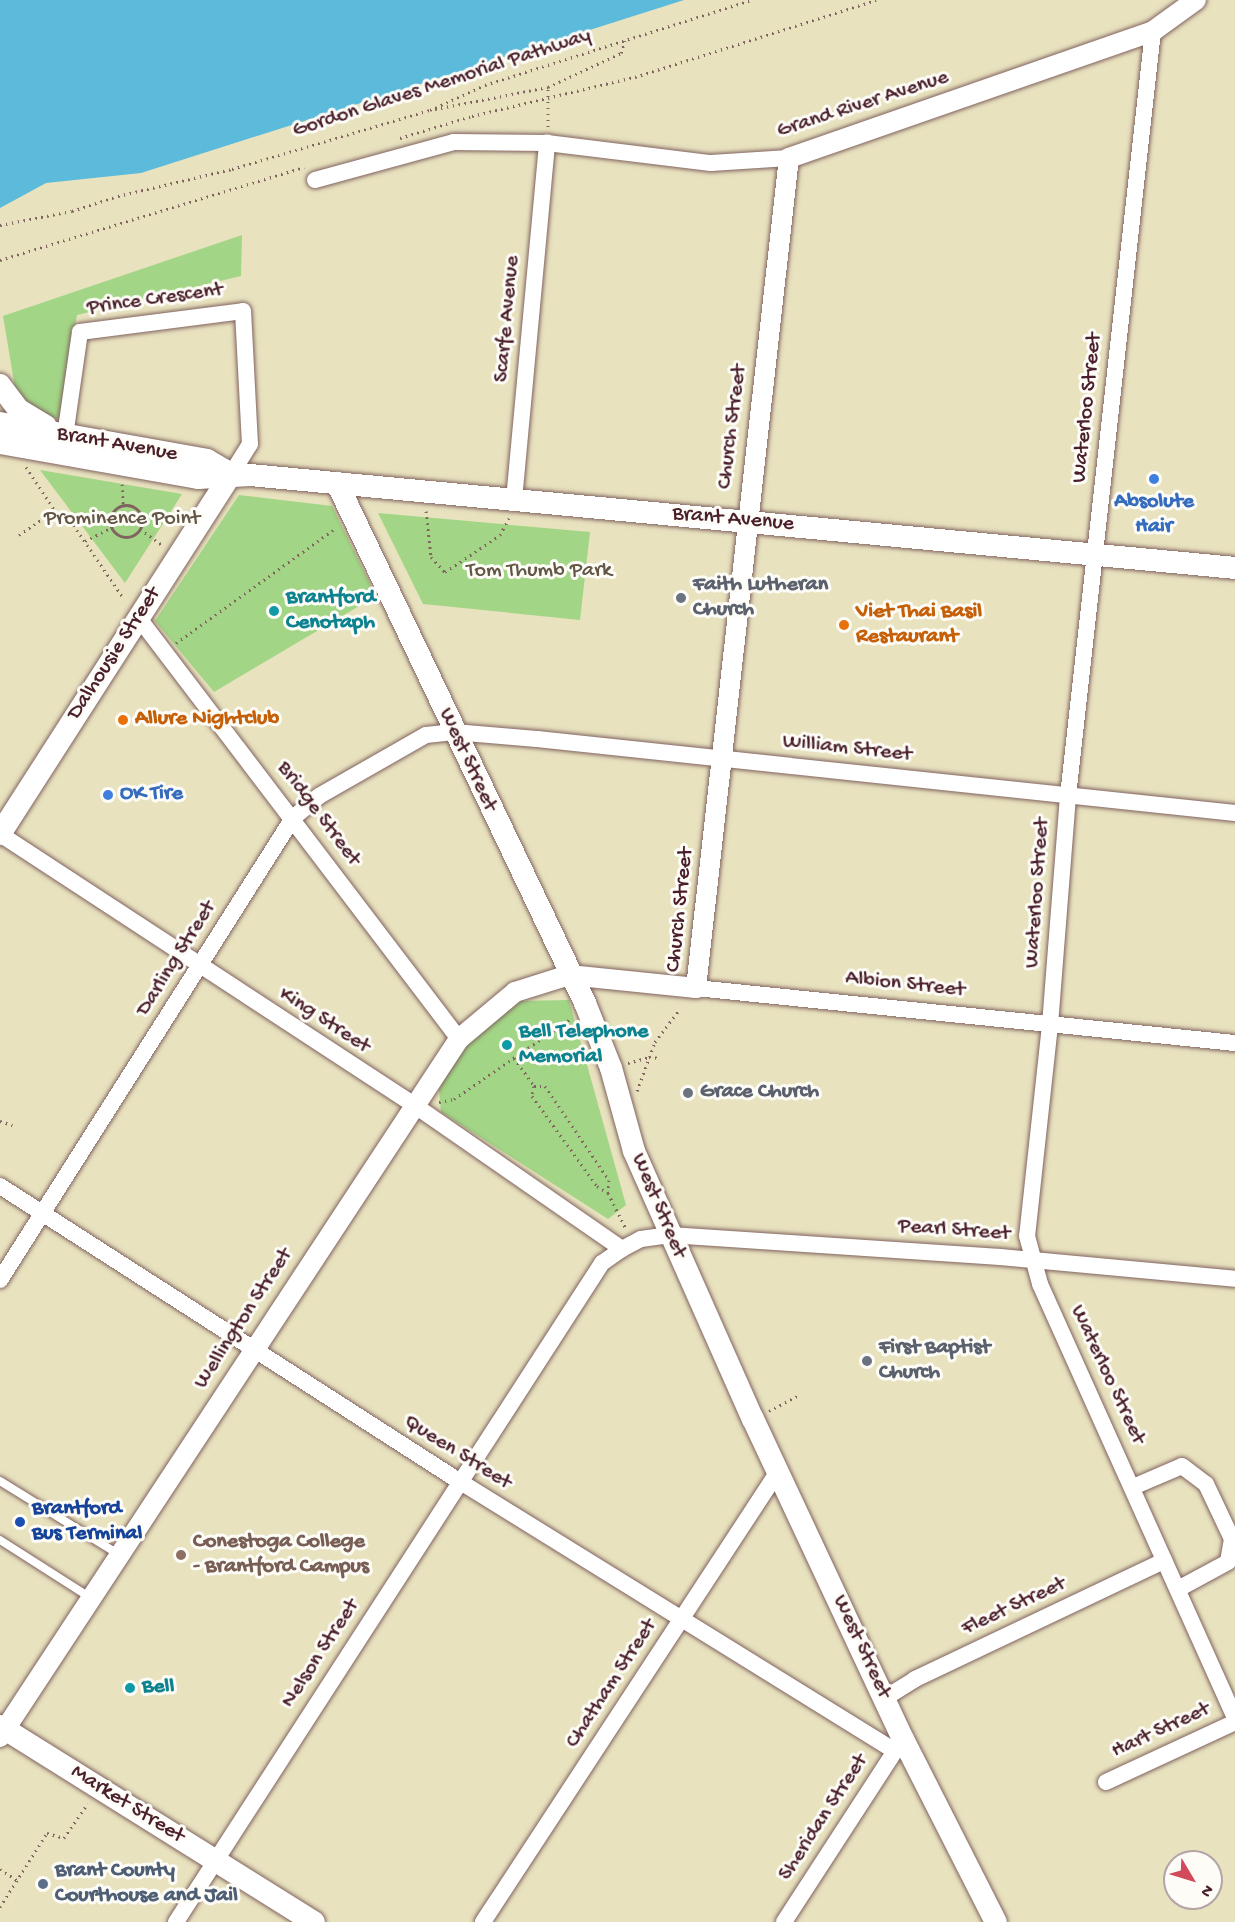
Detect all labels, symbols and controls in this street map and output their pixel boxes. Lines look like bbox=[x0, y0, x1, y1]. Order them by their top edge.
street label: Gordon Glaves Memorial Pathway bbox=[290, 23, 594, 145]
street label: Grand River Avenue bbox=[774, 65, 952, 145]
street label: Scarfe Avenue bbox=[489, 255, 527, 383]
street label: Prince Crescent bbox=[86, 277, 224, 323]
street label: Waterloo Street bbox=[1067, 332, 1109, 484]
street label: Church Street bbox=[712, 363, 754, 491]
street label: Brant Avenue bbox=[55, 421, 179, 469]
marker: Absolute Hair bbox=[1147, 472, 1161, 486]
place label: Absolute Hair bbox=[1114, 489, 1194, 540]
street label: Brant Avenue bbox=[671, 502, 795, 538]
park label: Prominence Point bbox=[44, 507, 200, 533]
park label: Tom Thumb Park bbox=[466, 559, 612, 585]
place label: Faith Lutheran Church bbox=[693, 572, 828, 624]
street label: Dalhousie Street bbox=[62, 583, 168, 725]
place label: Brantford Cenotaph bbox=[286, 585, 376, 636]
marker: Faith Lutheran Church bbox=[674, 591, 688, 605]
place label: Viet Thai Basil Restaurant bbox=[856, 599, 982, 650]
marker: Brantford Cenotaph bbox=[267, 604, 281, 618]
marker: Viet Thai Basil Restaurant bbox=[837, 618, 851, 632]
street label: West Street bbox=[432, 704, 502, 816]
place label: Allure Nightclub bbox=[135, 707, 279, 733]
marker: Allure Nightclub bbox=[116, 713, 130, 727]
street label: William Street bbox=[781, 729, 913, 769]
street label: Bridge Street bbox=[270, 756, 366, 872]
place label: OK Tire bbox=[120, 782, 183, 808]
marker: OK Tire bbox=[101, 788, 115, 802]
street label: Waterloo Street bbox=[1020, 817, 1056, 969]
street label: Church Street bbox=[661, 846, 701, 974]
street label: Darling Street bbox=[131, 897, 223, 1021]
street label: Albion Street bbox=[844, 966, 966, 1004]
street label: King Street bbox=[273, 982, 375, 1060]
place label: Bell Telephone Memorial bbox=[519, 1019, 648, 1070]
marker: Bell Telephone Memorial bbox=[500, 1038, 514, 1052]
place label: Grace Church bbox=[700, 1080, 819, 1106]
marker: Grace Church bbox=[681, 1086, 695, 1100]
street label: West Street bbox=[624, 1150, 692, 1262]
street label: Pearl Street bbox=[897, 1214, 1011, 1248]
street label: Wellington Street bbox=[189, 1244, 299, 1394]
street label: Waterloo Street bbox=[1063, 1301, 1151, 1449]
place label: First Baptist Church bbox=[879, 1335, 990, 1386]
marker: First Baptist Church bbox=[860, 1354, 874, 1368]
street label: Queen Street bbox=[398, 1409, 516, 1497]
place label: Brantford Bus Terminal bbox=[32, 1496, 142, 1548]
marker: Brantford Bus Terminal bbox=[13, 1515, 27, 1529]
place label: Conestoga College - Brantford Campus bbox=[193, 1529, 369, 1580]
marker: Conestoga College - Brantford Campus bbox=[174, 1548, 188, 1562]
street label: Fleet Street bbox=[958, 1571, 1070, 1643]
street label: West Street bbox=[826, 1591, 896, 1703]
street label: Nelson Street bbox=[276, 1595, 366, 1713]
street label: Chatham Street bbox=[561, 1615, 663, 1753]
place label: Bell bbox=[142, 1675, 174, 1701]
marker: Bell bbox=[123, 1681, 137, 1695]
street label: Hart Street bbox=[1108, 1697, 1214, 1765]
street label: Sheridan Street bbox=[773, 1750, 875, 1886]
street label: Market Street bbox=[65, 1760, 189, 1850]
north arrow bbox=[1163, 1850, 1223, 1910]
place label: Brant County Courthouse and Jail bbox=[55, 1858, 238, 1910]
marker: Brant County Courthouse and Jail bbox=[36, 1877, 50, 1891]
text: N bbox=[1195, 1880, 1217, 1900]

